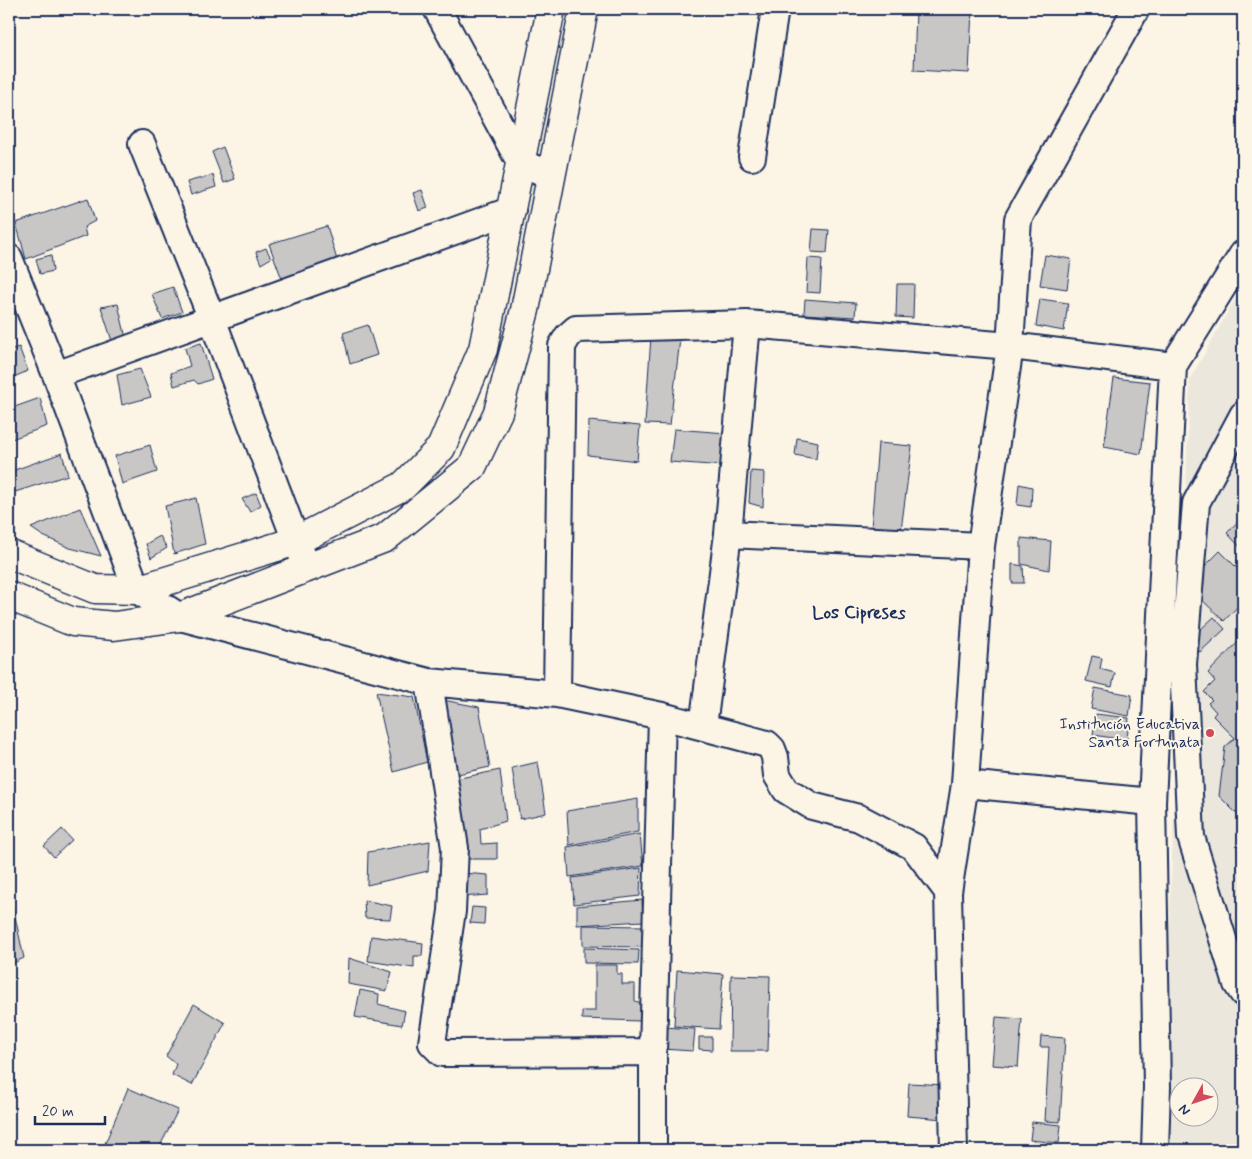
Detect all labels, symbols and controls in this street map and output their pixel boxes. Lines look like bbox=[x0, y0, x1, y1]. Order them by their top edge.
district label: Los Cipreses bbox=[812, 601, 906, 625]
place label: Institución Educativa Santa Fortunata bbox=[1060, 714, 1200, 753]
marker: Institución Educativa Santa Fortunata bbox=[1204, 727, 1216, 739]
north arrow bbox=[1170, 1076, 1220, 1126]
scale bar bbox=[35, 1094, 105, 1126]
text: N bbox=[1175, 1100, 1195, 1119]
text: 20 m bbox=[42, 1102, 74, 1122]

